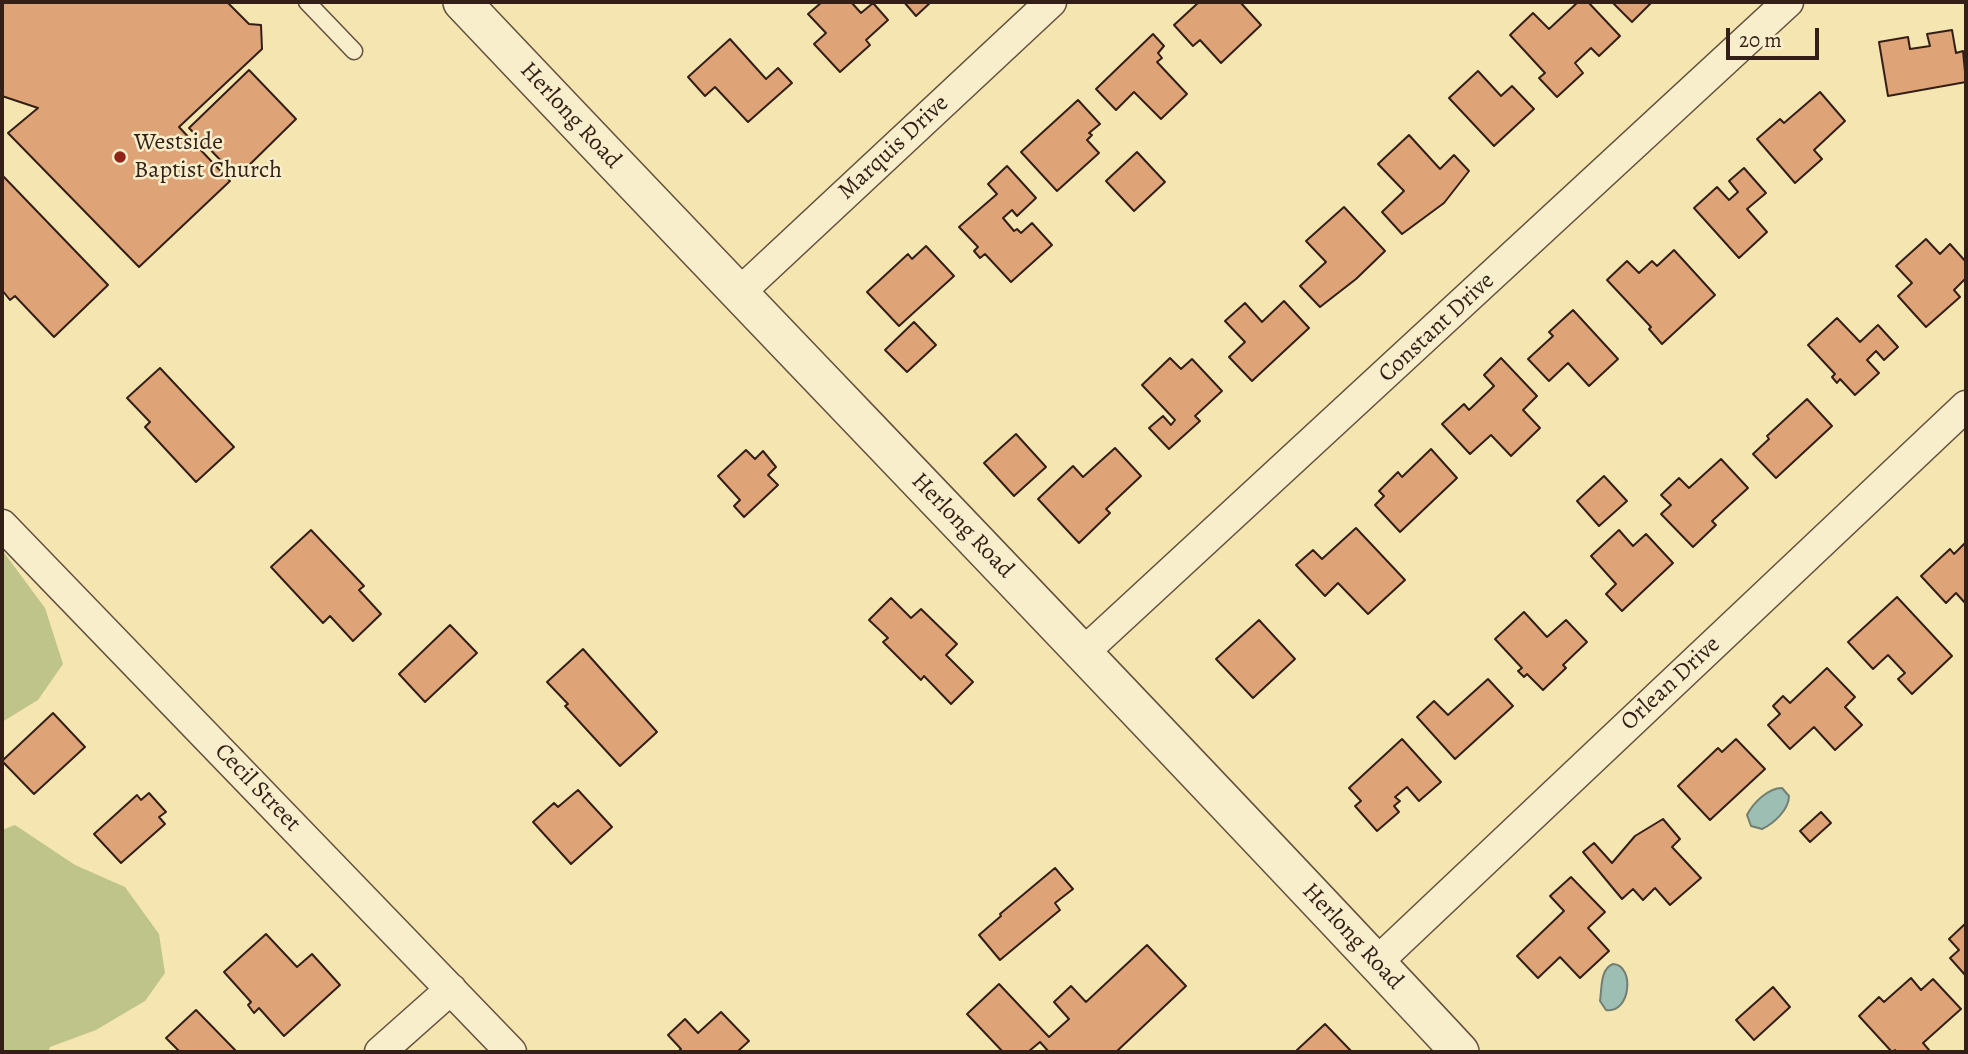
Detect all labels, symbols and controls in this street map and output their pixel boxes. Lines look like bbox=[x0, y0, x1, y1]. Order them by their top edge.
scale bar bbox=[1730, 14, 1823, 58]
text: 20 m bbox=[1739, 26, 1782, 54]
street label: Herlong Road bbox=[513, 57, 627, 175]
street label: Marquis Drive bbox=[833, 90, 955, 206]
place label: Westside Baptist Church bbox=[134, 129, 282, 185]
marker: Westside Baptist Church bbox=[112, 149, 128, 165]
street label: Constant Drive bbox=[1373, 267, 1501, 389]
street label: Herlong Road bbox=[905, 467, 1019, 585]
street label: Orlean Drive bbox=[1615, 631, 1727, 737]
street label: Cecil Street bbox=[208, 738, 306, 838]
street label: Herlong Road bbox=[1295, 878, 1409, 996]

